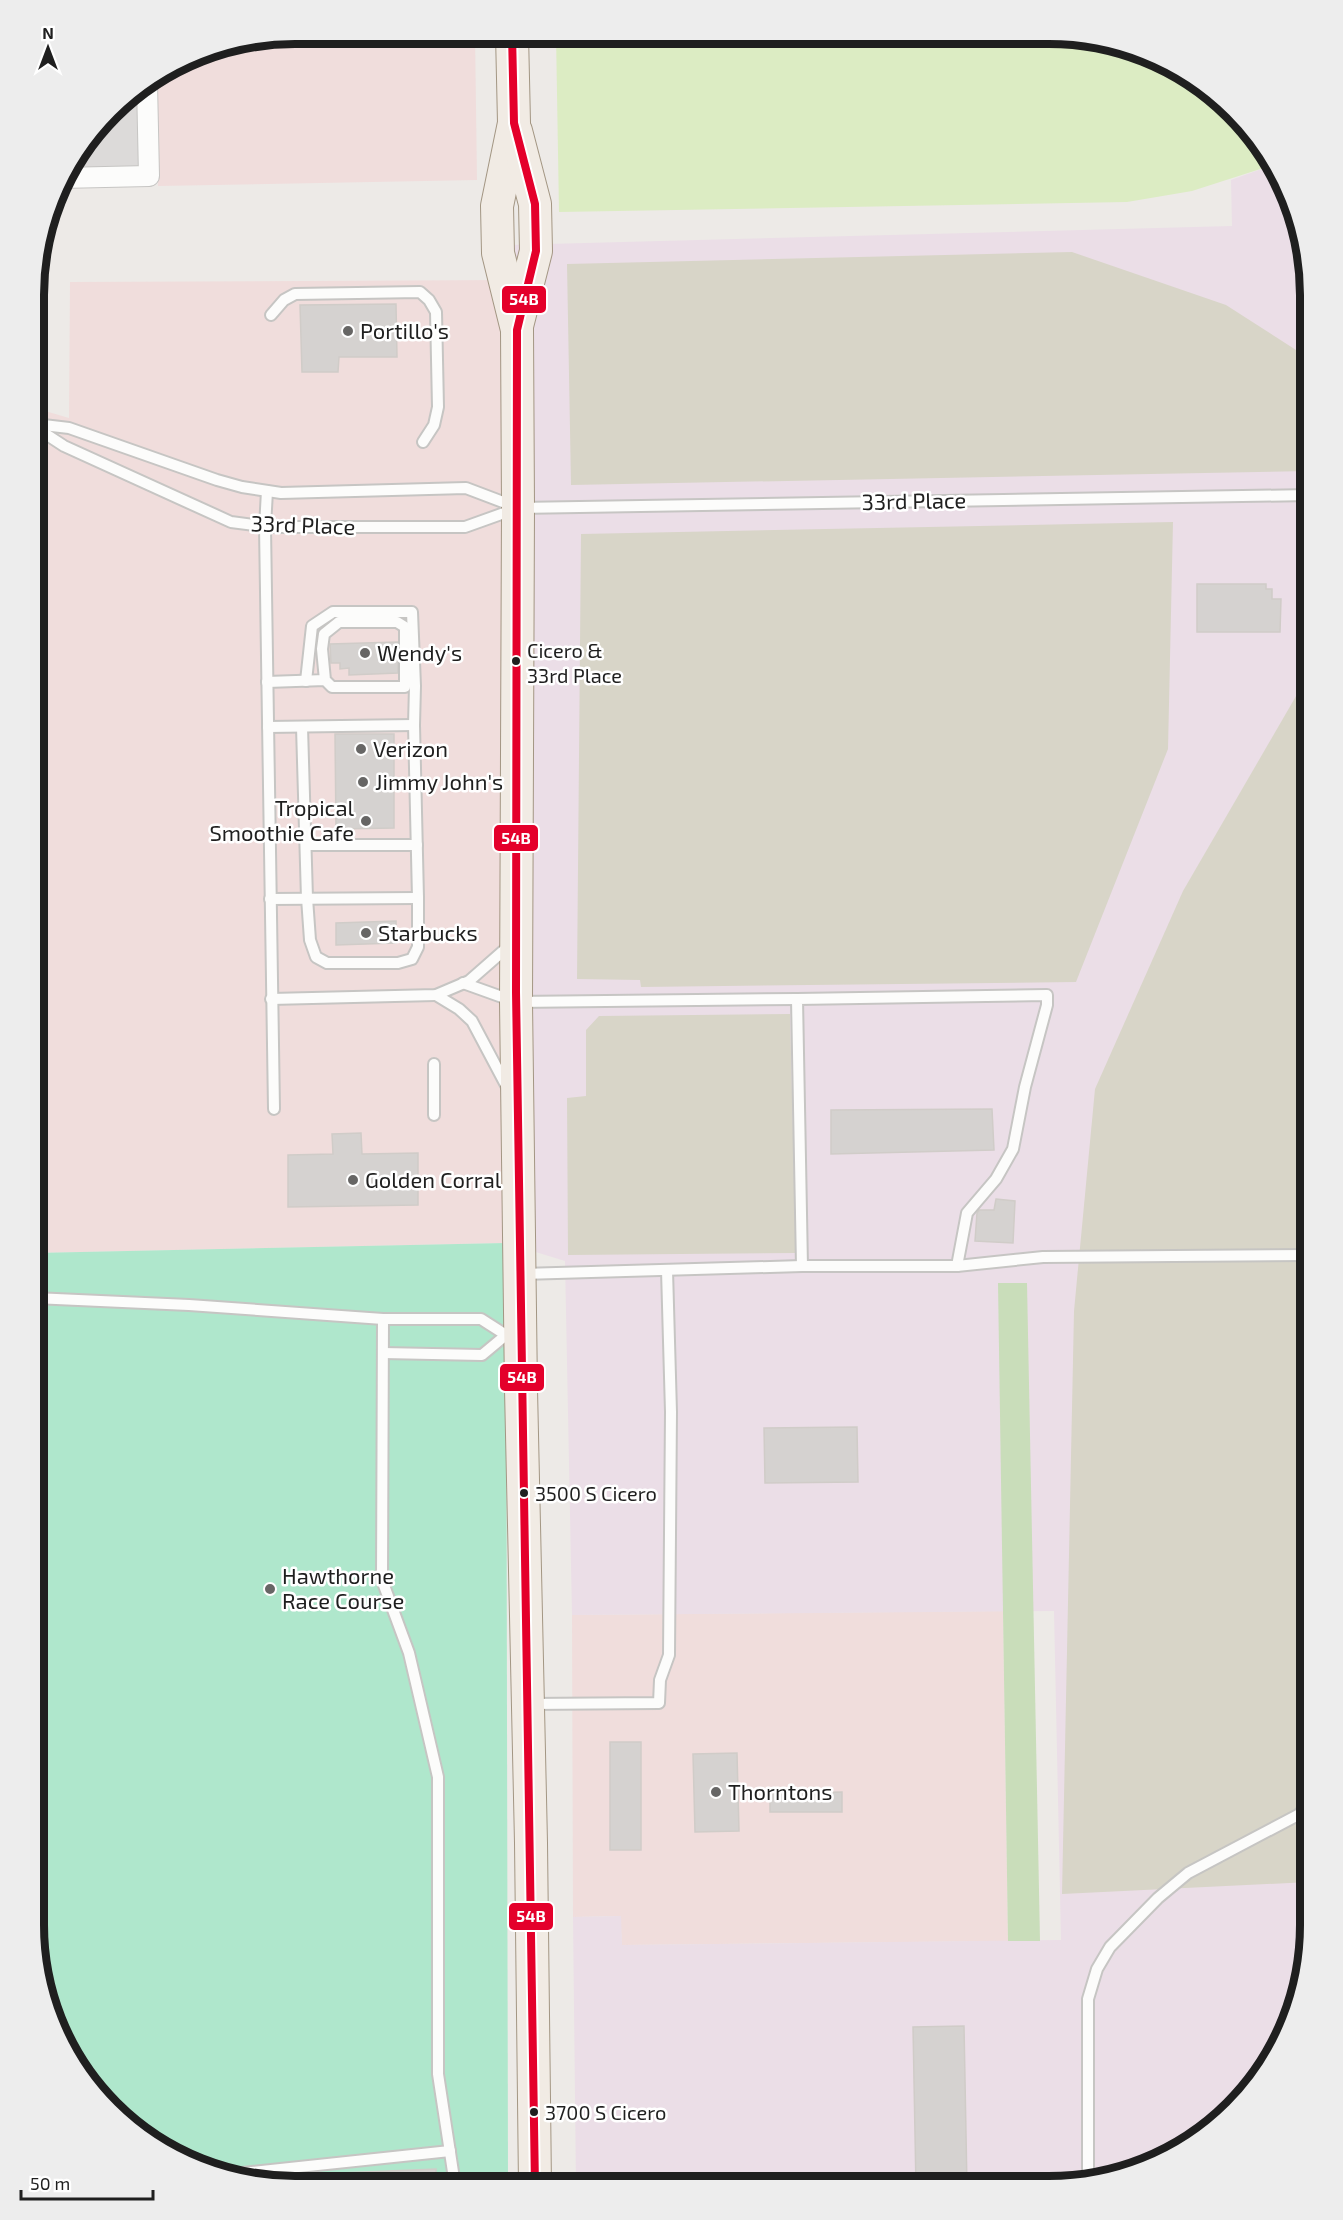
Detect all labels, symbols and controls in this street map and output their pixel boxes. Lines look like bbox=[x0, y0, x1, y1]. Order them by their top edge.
north arrow bbox=[18, 18, 78, 78]
text: N bbox=[42, 23, 54, 42]
line badge: 54B bbox=[501, 285, 547, 314]
text: 54B bbox=[509, 289, 539, 308]
place label: Portillo's bbox=[360, 317, 449, 343]
marker: Portillo's bbox=[341, 324, 355, 338]
street label: 33rd Place bbox=[861, 486, 966, 514]
street label: 33rd Place bbox=[250, 509, 356, 539]
place label: Cicero & 33rd Place bbox=[527, 638, 622, 687]
place label: Wendy's bbox=[377, 639, 462, 665]
marker: Wendy's bbox=[358, 646, 372, 660]
marker: Cicero & 33rd Place bbox=[510, 655, 522, 667]
place label: Verizon bbox=[373, 735, 448, 761]
marker: Verizon bbox=[354, 742, 368, 756]
place label: Jimmy John's bbox=[375, 768, 503, 794]
marker: Jimmy John's bbox=[356, 775, 370, 789]
place label: Tropical Smoothie Cafe bbox=[209, 794, 354, 845]
marker: Tropical Smoothie Cafe bbox=[359, 814, 373, 828]
line badge: 54B bbox=[493, 824, 539, 852]
text: 54B bbox=[501, 828, 531, 847]
place label: Starbucks bbox=[378, 919, 478, 945]
marker: Starbucks bbox=[359, 926, 373, 940]
place label: Golden Corral bbox=[365, 1166, 502, 1192]
marker: Golden Corral bbox=[346, 1173, 360, 1187]
line badge: 54B bbox=[499, 1363, 545, 1392]
text: 54B bbox=[507, 1367, 537, 1386]
place label: 3500 S Cicero bbox=[535, 1481, 657, 1505]
marker: 3500 S Cicero bbox=[518, 1487, 530, 1499]
place label: Hawthorne Race Course bbox=[282, 1562, 404, 1613]
marker: Hawthorne Race Course bbox=[263, 1582, 277, 1596]
place label: Thorntons bbox=[728, 1778, 833, 1804]
marker: Thorntons bbox=[709, 1785, 723, 1799]
line badge: 54B bbox=[508, 1902, 554, 1931]
text: 54B bbox=[516, 1906, 546, 1925]
place label: 3700 S Cicero bbox=[545, 2100, 666, 2124]
marker: 3700 S Cicero bbox=[528, 2106, 540, 2118]
scale bar bbox=[21, 2163, 153, 2201]
text: 50 m bbox=[30, 2172, 70, 2194]

